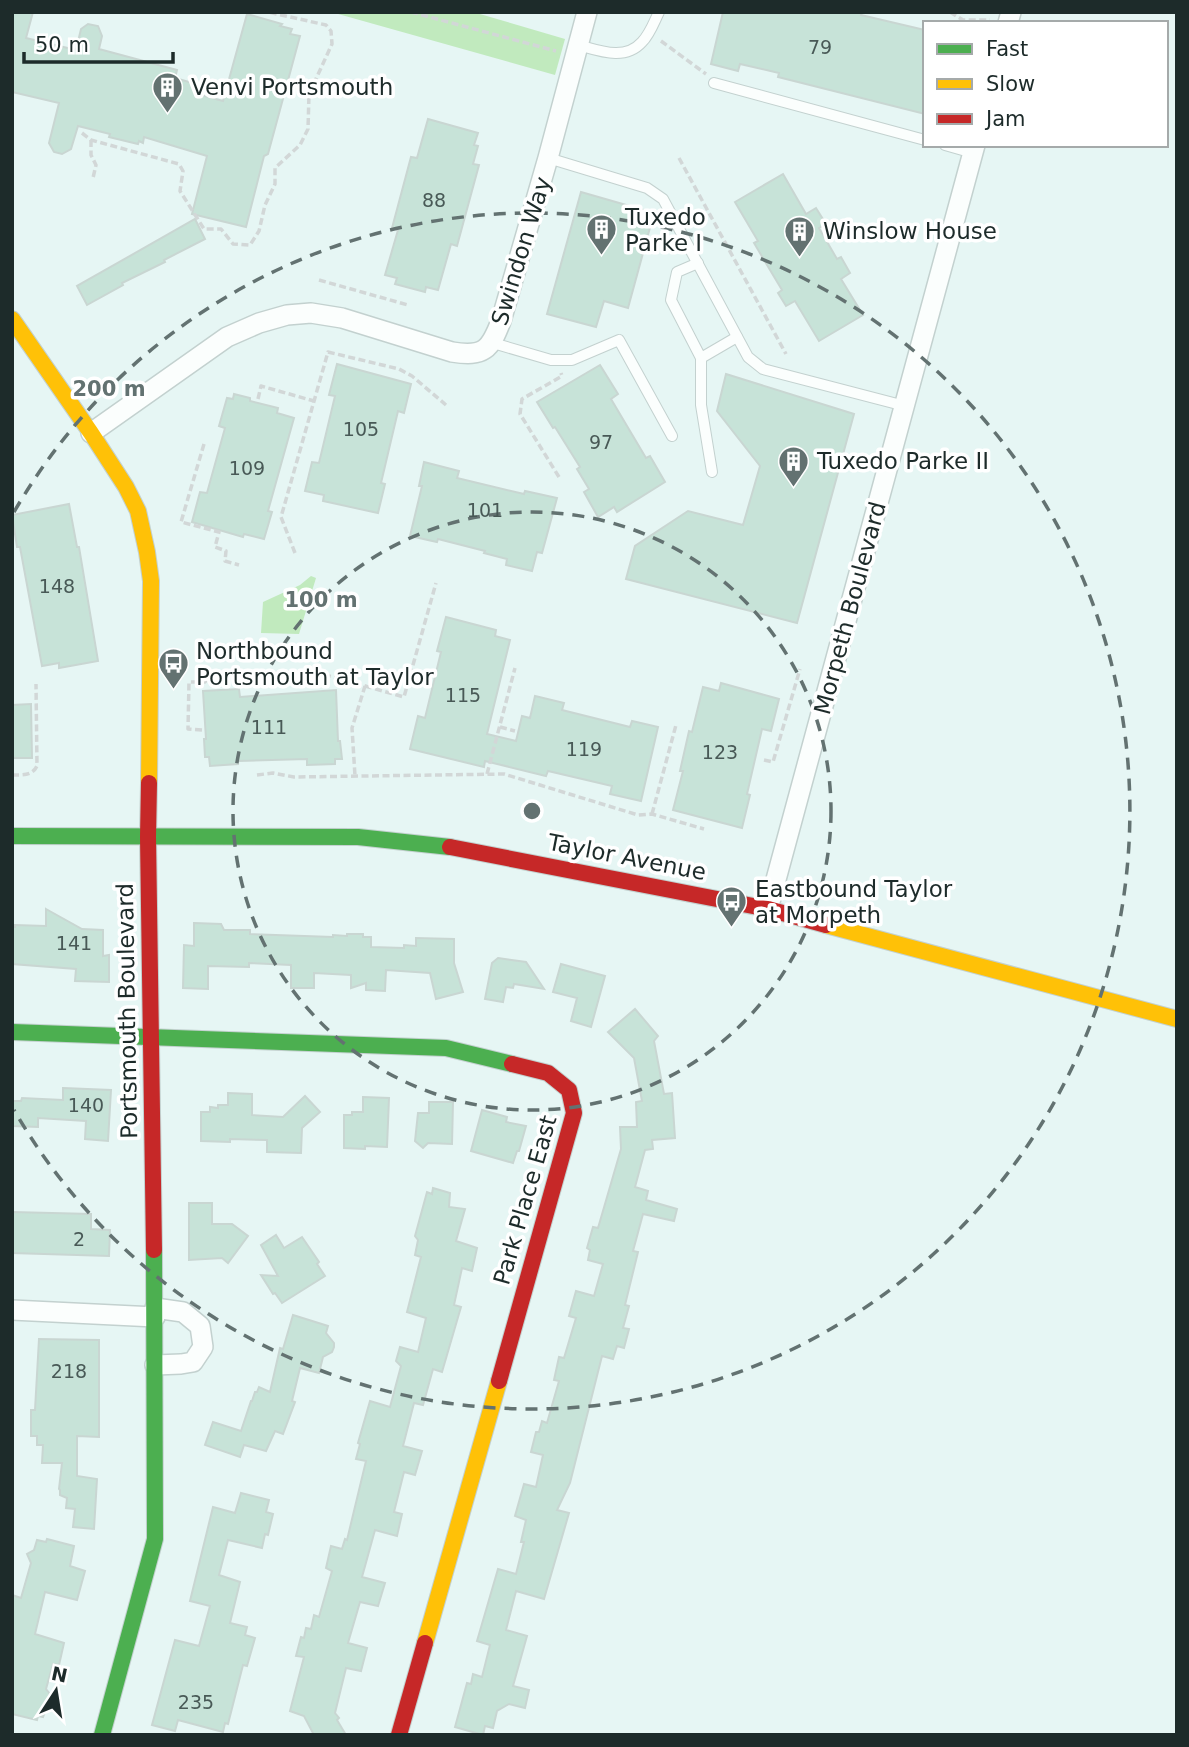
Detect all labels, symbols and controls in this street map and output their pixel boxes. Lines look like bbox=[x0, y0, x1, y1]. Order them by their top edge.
scale bar bbox=[24, 21, 173, 65]
legend bbox=[923, 21, 1168, 147]
text: 50 m bbox=[35, 33, 89, 57]
house number: 79 bbox=[808, 36, 832, 58]
text: Fast bbox=[986, 37, 1028, 61]
building icon: Venvi Portsmouth bbox=[151, 70, 185, 114]
text: Slow bbox=[986, 72, 1035, 96]
place label: Venvi Portsmouth bbox=[191, 74, 393, 100]
text: Jam bbox=[984, 107, 1026, 131]
street label: Swindon Way bbox=[486, 174, 556, 328]
house number: 88 bbox=[422, 189, 446, 211]
place label: Tuxedo Parke I bbox=[624, 204, 706, 256]
building icon: Tuxedo Parke I bbox=[585, 213, 619, 257]
building icon: Winslow House bbox=[783, 214, 817, 258]
place label: Winslow House bbox=[823, 218, 997, 244]
text: 200 m bbox=[72, 377, 146, 401]
house number: 105 bbox=[343, 418, 379, 440]
house number: 97 bbox=[589, 431, 613, 453]
building icon: Tuxedo Parke II bbox=[777, 444, 811, 488]
place label: Tuxedo Parke II bbox=[816, 448, 989, 474]
house number: 109 bbox=[229, 457, 265, 479]
house number: 101 bbox=[467, 499, 503, 521]
street label: Morpeth Boulevard bbox=[809, 499, 891, 717]
house number: 148 bbox=[39, 575, 75, 597]
text: 100 m bbox=[284, 588, 358, 612]
place label: Northbound Portsmouth at Taylor bbox=[196, 638, 434, 690]
bus stop icon: Northbound Portsmouth at Taylor bbox=[156, 647, 190, 691]
house number: 115 bbox=[445, 684, 481, 706]
house number: 111 bbox=[251, 716, 287, 738]
house number: 119 bbox=[566, 738, 602, 760]
house number: 123 bbox=[702, 741, 738, 763]
centre of rings bbox=[520, 799, 544, 823]
street label: Taylor Avenue bbox=[545, 829, 708, 885]
place label: Eastbound Taylor at Morpeth bbox=[755, 876, 953, 928]
street label: Portsmouth Boulevard bbox=[112, 883, 142, 1139]
bus stop icon: Eastbound Taylor at Morpeth bbox=[715, 885, 749, 929]
house number: 141 bbox=[56, 932, 92, 954]
house number: 140 bbox=[68, 1094, 104, 1116]
street label: Park Place East bbox=[488, 1112, 562, 1288]
house number: 2 bbox=[73, 1228, 85, 1250]
house number: 218 bbox=[51, 1360, 87, 1382]
north arrow bbox=[21, 1656, 91, 1726]
text: N bbox=[49, 1662, 70, 1687]
house number: 235 bbox=[178, 1691, 214, 1713]

